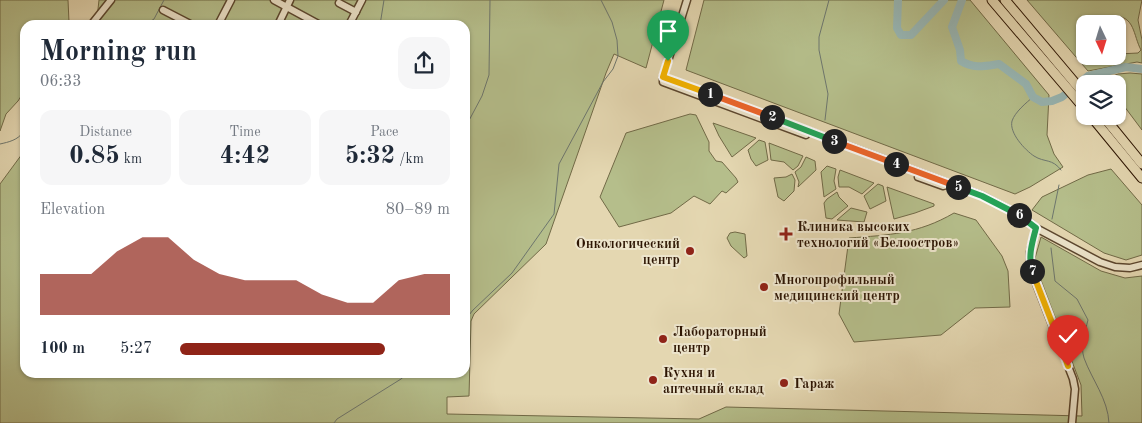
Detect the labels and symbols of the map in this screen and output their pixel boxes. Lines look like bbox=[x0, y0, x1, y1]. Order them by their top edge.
pin bbox=[647, 10, 689, 61]
north arrow bbox=[1076, 15, 1126, 65]
pin: 1 bbox=[698, 82, 722, 106]
pin: 2 bbox=[760, 104, 784, 130]
pin: 3 bbox=[822, 128, 846, 154]
pin: 4 bbox=[884, 152, 908, 176]
pin: 5 bbox=[946, 174, 970, 200]
pin: 6 bbox=[1006, 202, 1032, 228]
place label: Клиника высоких технологий «Белоостров» bbox=[797, 220, 959, 250]
marker: Клиника высоких технологий «Белоостров» bbox=[779, 227, 793, 241]
place label: Онкологический центр bbox=[576, 237, 680, 267]
marker: Онкологический центр bbox=[684, 245, 696, 257]
pin: 7 bbox=[1020, 258, 1044, 284]
place label: Многопрофильный медицинский центр bbox=[774, 273, 900, 303]
marker: Многопрофильный медицинский центр bbox=[758, 281, 770, 293]
pin bbox=[1047, 315, 1089, 366]
place label: Лабораторный центр bbox=[673, 325, 767, 355]
marker: Лабораторный центр bbox=[657, 333, 669, 345]
place label: Кухня и аптечный склад bbox=[663, 366, 764, 396]
marker: Кухня и аптечный склад bbox=[647, 374, 659, 386]
marker: Гараж bbox=[778, 377, 790, 389]
place label: Гараж bbox=[794, 377, 834, 391]

